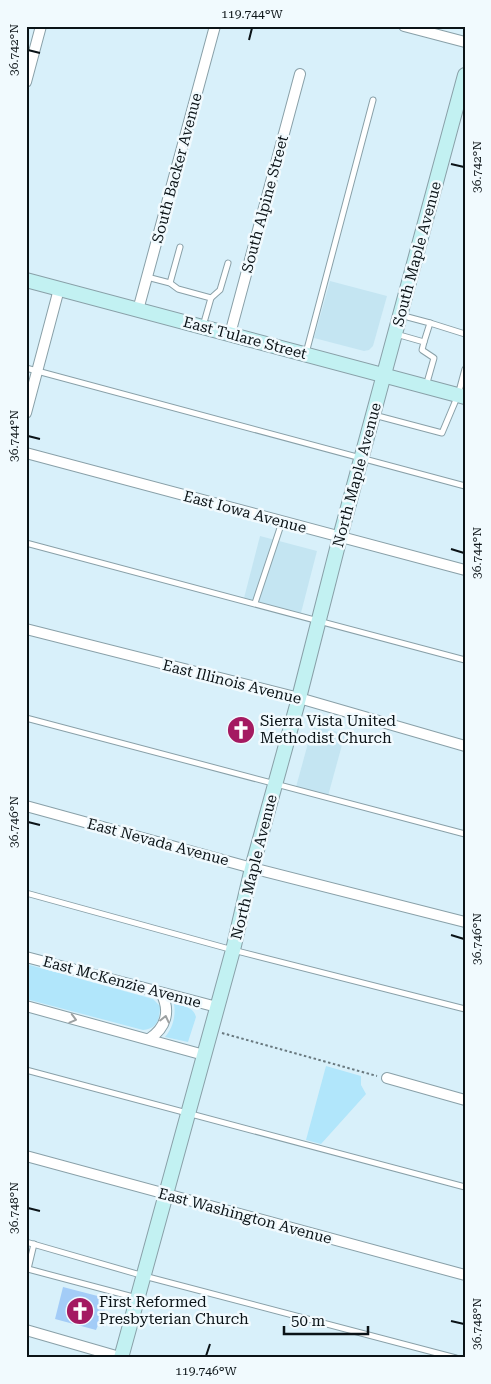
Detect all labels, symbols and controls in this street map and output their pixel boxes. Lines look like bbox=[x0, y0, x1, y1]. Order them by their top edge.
text: 119.744°W bbox=[221, 7, 284, 21]
text: 36.742°N bbox=[7, 24, 21, 76]
street label: South Backer Avenue bbox=[148, 91, 206, 245]
street label: South Alpine Street bbox=[238, 133, 292, 275]
text: 36.742°N bbox=[470, 141, 484, 193]
street label: South Maple Avenue bbox=[389, 179, 445, 329]
street label: East Tulare Street bbox=[181, 313, 309, 363]
street label: North Maple Avenue bbox=[329, 401, 385, 549]
text: 36.744°N bbox=[7, 410, 21, 462]
street label: East Iowa Avenue bbox=[182, 487, 308, 537]
text: 36.744°N bbox=[470, 527, 484, 579]
street label: East Illinois Avenue bbox=[161, 656, 303, 708]
place label: Sierra Vista United Methodist Church bbox=[260, 712, 396, 747]
church icon: Sierra Vista United Methodist Church bbox=[226, 715, 256, 745]
street label: North Maple Avenue bbox=[227, 793, 281, 941]
text: 36.746°N bbox=[7, 796, 21, 848]
street label: East Nevada Avenue bbox=[85, 814, 231, 870]
text: 36.746°N bbox=[470, 913, 484, 965]
street label: East McKenzie Avenue bbox=[41, 952, 203, 1012]
one-way arrow bbox=[69, 1013, 78, 1024]
one-way arrow bbox=[159, 1014, 170, 1023]
text: 36.748°N bbox=[7, 1182, 21, 1234]
street label: East Washington Avenue bbox=[156, 1184, 334, 1248]
place label: First Reformed Presbyterian Church bbox=[99, 1293, 249, 1328]
church icon: First Reformed Presbyterian Church bbox=[65, 1296, 95, 1326]
text: 36.748°N bbox=[470, 1298, 484, 1350]
scale bar bbox=[284, 1304, 367, 1336]
text: 50 m bbox=[291, 1312, 326, 1330]
text: 119.746°W bbox=[175, 1364, 238, 1378]

